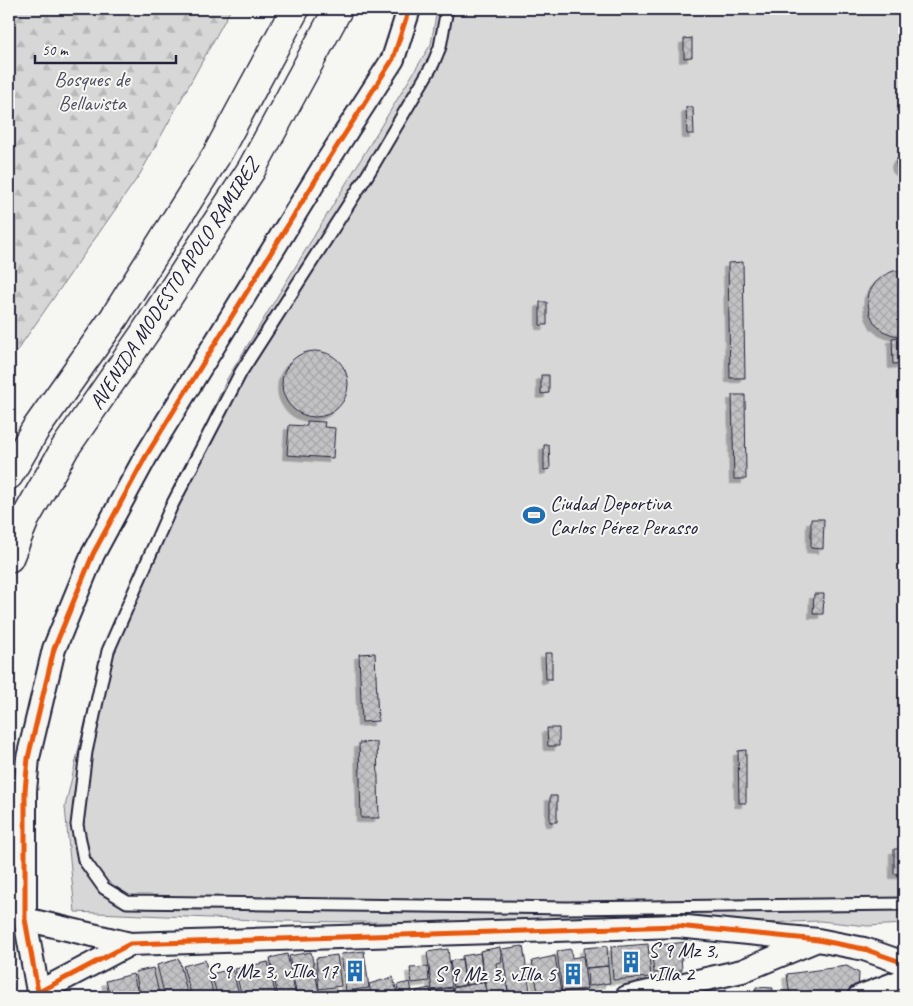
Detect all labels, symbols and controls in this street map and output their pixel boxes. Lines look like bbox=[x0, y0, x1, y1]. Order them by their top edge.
scale bar bbox=[35, 32, 176, 64]
text: 50 m bbox=[42, 41, 69, 60]
park label: Bosques de Bellavista bbox=[54, 66, 132, 116]
street label: AVENIDA MODESTO APOLO RAMIREZ bbox=[83, 151, 266, 414]
place label: Ciudad Deportiva Carlos Pérez Perasso bbox=[550, 490, 699, 540]
sports icon: Ciudad Deportiva Carlos Pérez Perasso bbox=[521, 502, 547, 528]
place label: S 9 Mz 3, vIlla 2 bbox=[648, 937, 718, 987]
building icon: S 9 Mz 3, vIlla 2 bbox=[618, 949, 644, 975]
place label: S 9 Mz 3, vIlla 17 bbox=[207, 958, 340, 984]
building icon: S 9 Mz 3, vIlla 17 bbox=[342, 958, 368, 984]
place label: S 9 Mz 3, vIlla 5 bbox=[434, 961, 558, 987]
building icon: S 9 Mz 3, vIlla 5 bbox=[560, 961, 586, 987]

